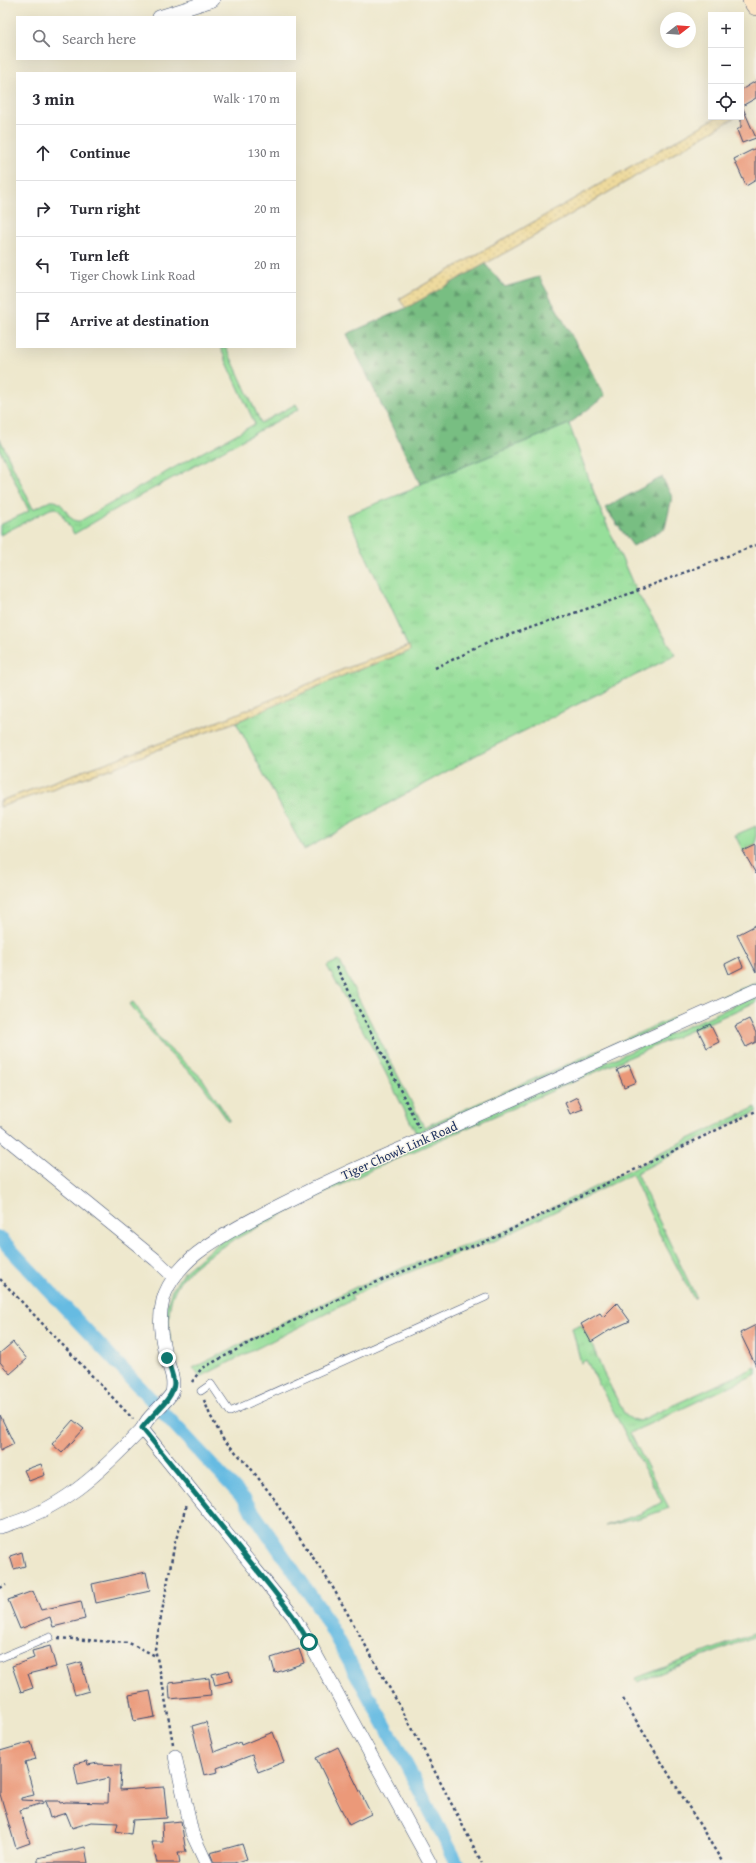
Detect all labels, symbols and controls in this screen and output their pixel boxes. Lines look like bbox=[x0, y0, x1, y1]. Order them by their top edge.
north arrow bbox=[660, 12, 696, 48]
map controls bbox=[708, 12, 744, 120]
button: + bbox=[708, 12, 744, 48]
search box bbox=[16, 16, 296, 60]
icon: search bbox=[30, 27, 52, 49]
text: Search here bbox=[62, 28, 136, 49]
button: − bbox=[708, 48, 744, 84]
button: locate bbox=[708, 84, 744, 120]
text: 3 min bbox=[32, 86, 74, 111]
text: Walk · 170 m bbox=[213, 89, 280, 108]
icon: ahead bbox=[32, 142, 54, 164]
text: Continue bbox=[70, 142, 131, 163]
text: 130 m bbox=[248, 143, 280, 162]
icon: right bbox=[32, 198, 54, 220]
text: Turn right bbox=[70, 198, 141, 219]
text: 20 m bbox=[254, 199, 280, 218]
text: Turn left bbox=[70, 245, 129, 266]
icon: left bbox=[32, 254, 54, 276]
text: 20 m bbox=[254, 255, 280, 274]
text: Tiger Chowk Link Road bbox=[70, 266, 195, 285]
icon: arrive bbox=[32, 310, 54, 332]
text: Arrive at destination bbox=[70, 310, 209, 331]
street label: Tiger Chowk Link Road bbox=[338, 1116, 460, 1185]
route end bbox=[158, 1349, 176, 1367]
route start bbox=[300, 1633, 318, 1651]

